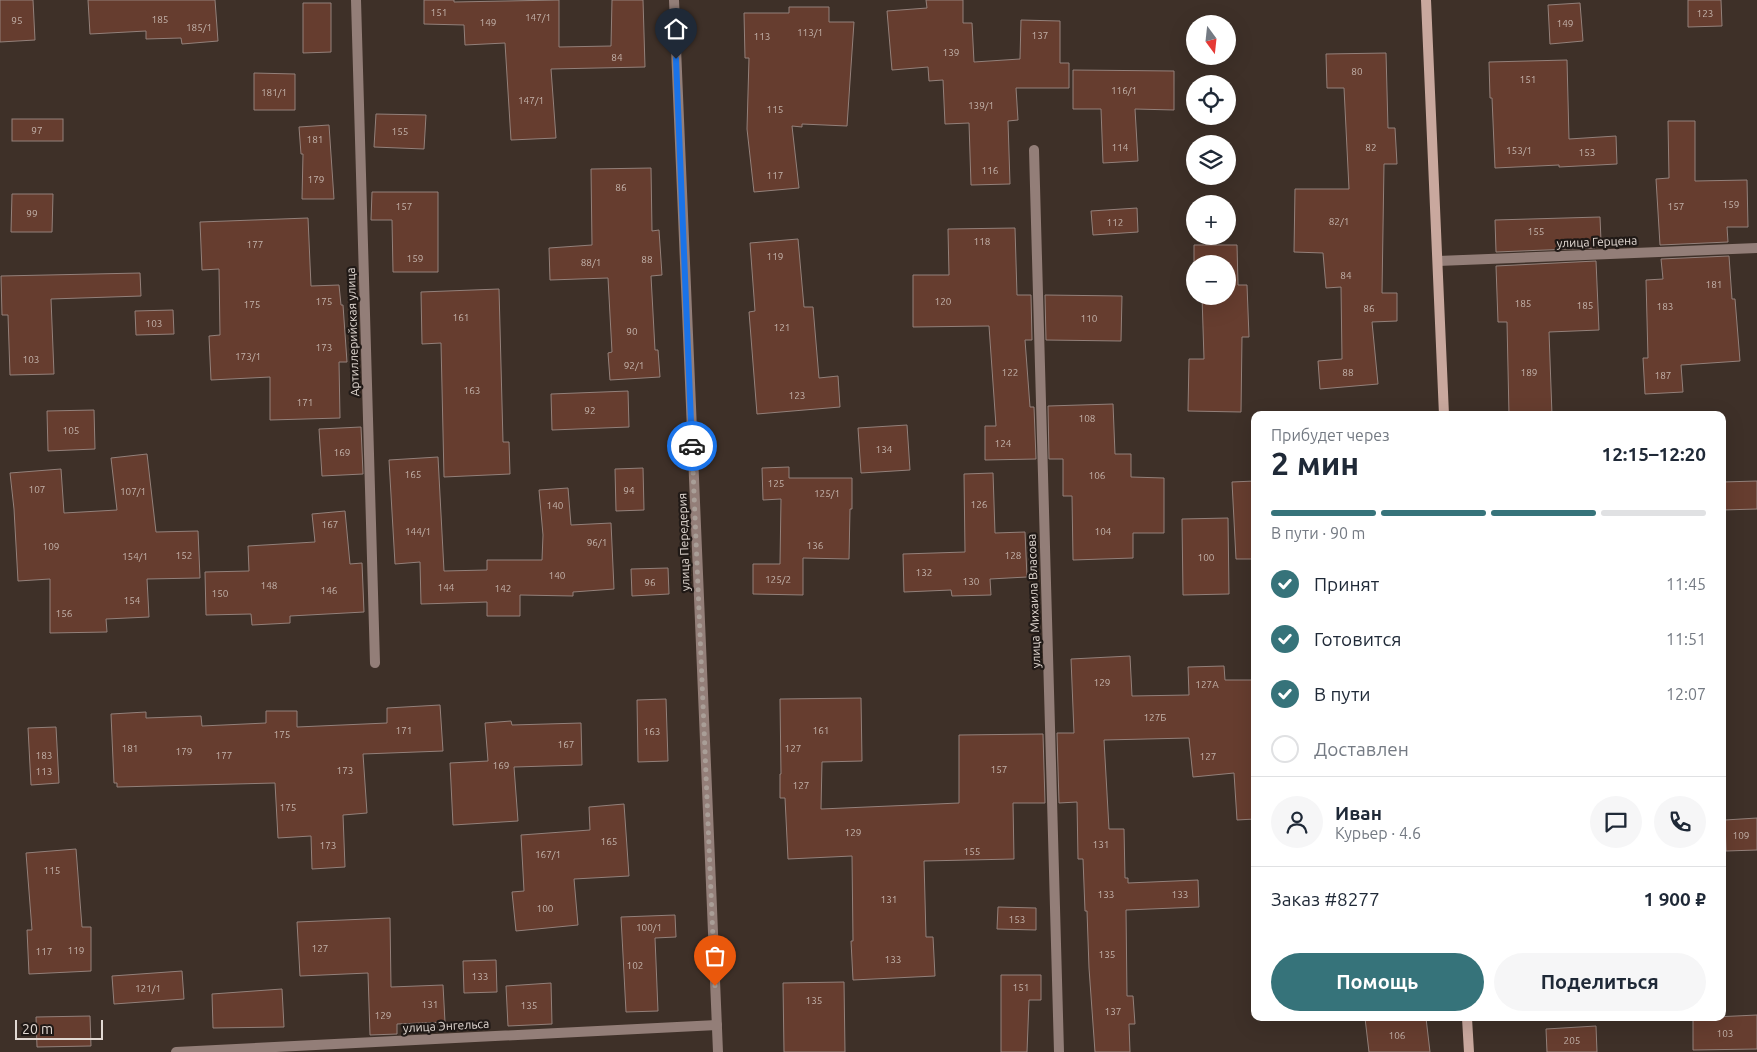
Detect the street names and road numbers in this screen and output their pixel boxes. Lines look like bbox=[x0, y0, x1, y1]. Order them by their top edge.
street label: улица Герцена bbox=[1556, 234, 1638, 249]
street label: Артиллерийская улица bbox=[344, 267, 361, 397]
street label: улица Передерия bbox=[675, 493, 692, 591]
street label: улица Михаила Власова bbox=[1025, 534, 1042, 668]
street label: улица Энгельса bbox=[402, 1017, 489, 1034]

